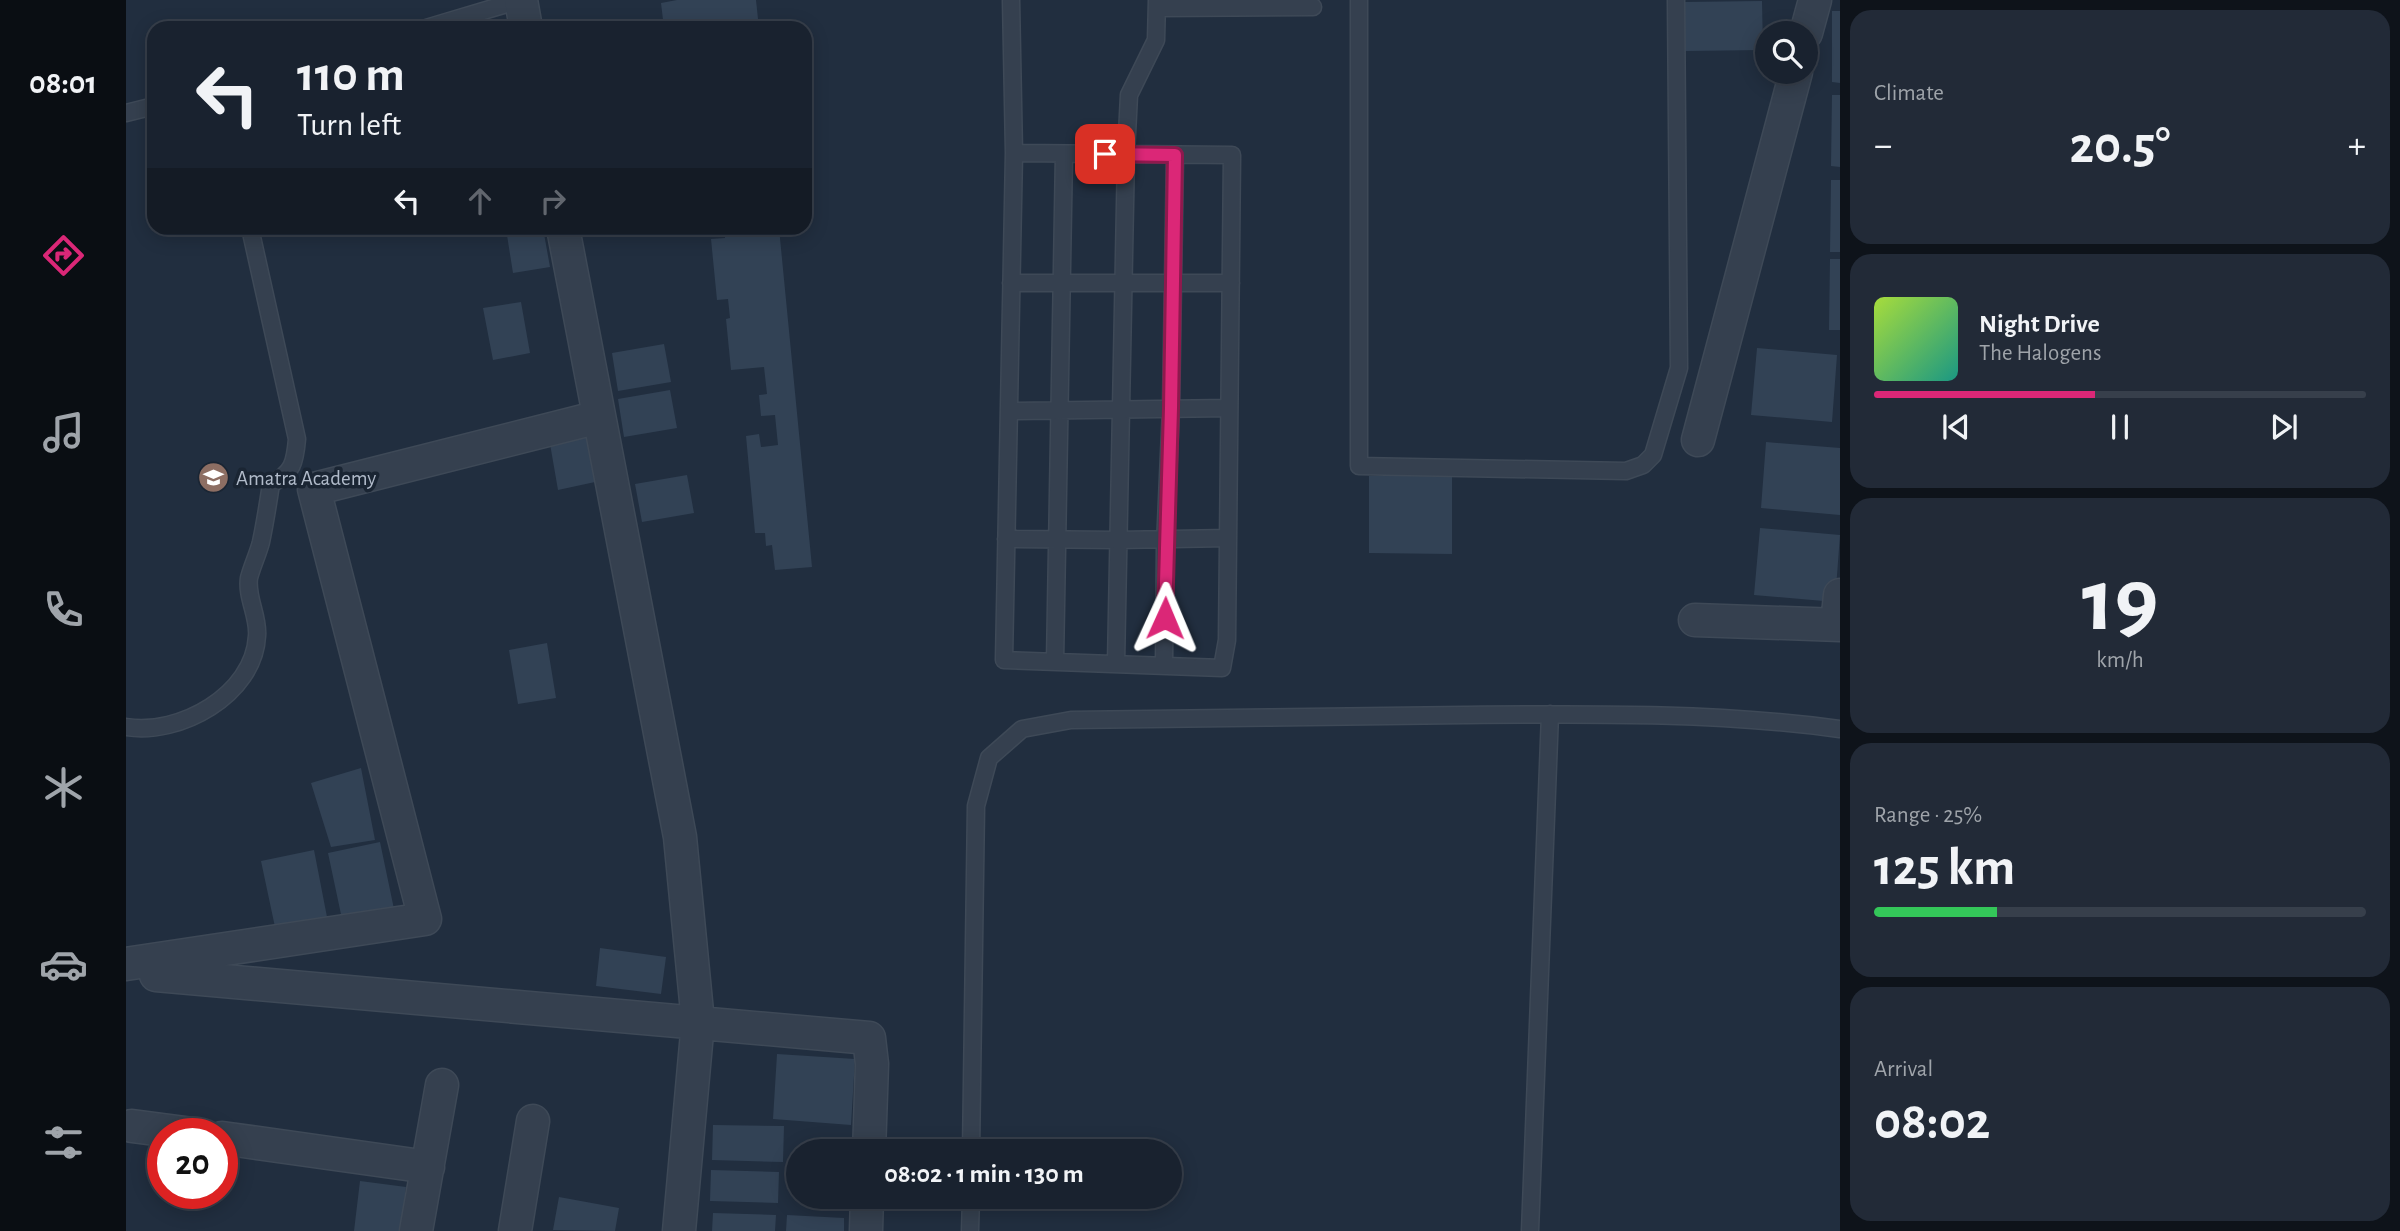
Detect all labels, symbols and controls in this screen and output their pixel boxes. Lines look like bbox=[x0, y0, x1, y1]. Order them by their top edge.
map controls bbox=[1755, 21, 1818, 84]
button: search bbox=[1755, 21, 1818, 84]
icon: left bbox=[182, 49, 273, 140]
text: 110 m bbox=[297, 51, 405, 100]
text: 08:01 bbox=[29, 67, 97, 99]
text: Climate bbox=[1874, 82, 1944, 105]
text: Turn left bbox=[297, 109, 401, 141]
text: 20.5° bbox=[2069, 120, 2171, 172]
pin bbox=[1075, 124, 1135, 184]
text: − bbox=[1874, 127, 1892, 165]
text: + bbox=[2348, 127, 2366, 165]
icon: arrive bbox=[1086, 135, 1124, 173]
icon: left bbox=[388, 182, 426, 220]
icon: ahead bbox=[461, 182, 499, 220]
icon: right bbox=[534, 182, 572, 220]
icon: directions bbox=[39, 231, 88, 280]
text: Night Drive bbox=[1979, 311, 2100, 337]
text: The Halogens bbox=[1979, 342, 2101, 365]
icon: music bbox=[39, 408, 88, 457]
icon: previous bbox=[1937, 408, 1975, 446]
icon: pause bbox=[2101, 408, 2139, 446]
icon: next bbox=[2265, 408, 2303, 446]
school or university icon: Amatra Academy bbox=[196, 461, 230, 495]
place label: Amatra Academy bbox=[236, 468, 376, 489]
text: 19 bbox=[2082, 556, 2158, 647]
position arrow bbox=[1128, 581, 1202, 655]
icon: phone bbox=[39, 585, 88, 634]
text: km/h bbox=[2096, 649, 2144, 672]
icon: climate bbox=[39, 763, 88, 812]
text: Range · 25% bbox=[1874, 804, 1982, 827]
text: 125 km bbox=[1874, 842, 2015, 894]
icon: car bbox=[39, 940, 88, 989]
text: Arrival bbox=[1874, 1058, 1933, 1081]
text: 08:02 bbox=[1874, 1096, 1990, 1148]
icon: filters bbox=[39, 1118, 88, 1167]
speed limit sign: 20 bbox=[147, 1118, 238, 1209]
text: 08:02 · 1 min · 130 m bbox=[884, 1161, 1084, 1187]

